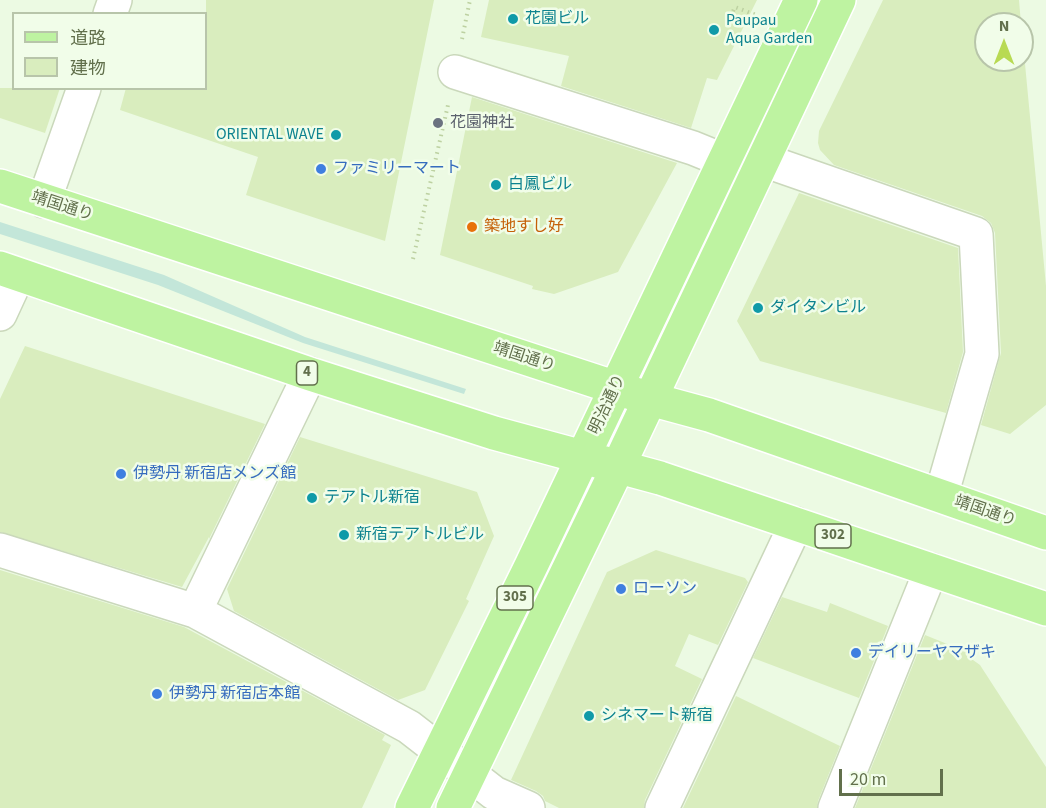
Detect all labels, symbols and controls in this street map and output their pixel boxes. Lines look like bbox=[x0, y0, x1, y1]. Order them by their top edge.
place label: 花園ビル bbox=[525, 9, 589, 29]
place label: Paupau Aqua Garden bbox=[726, 11, 812, 49]
legend bbox=[12, 12, 207, 90]
marker: 花園ビル bbox=[506, 12, 520, 26]
north arrow bbox=[974, 12, 1034, 72]
text: N bbox=[999, 15, 1009, 37]
marker: Paupau Aqua Garden bbox=[707, 23, 721, 37]
text: 道路 bbox=[70, 26, 106, 51]
text: 建物 bbox=[70, 56, 106, 81]
place label: 花園神社 bbox=[450, 113, 514, 133]
marker: 花園神社 bbox=[431, 116, 445, 130]
place label: ORIENTAL WAVE bbox=[216, 125, 324, 145]
marker: ORIENTAL WAVE bbox=[329, 128, 343, 142]
place label: ファミリーマート bbox=[333, 159, 461, 179]
marker: ファミリーマート bbox=[314, 162, 328, 176]
place label: 白鳳ビル bbox=[508, 175, 572, 195]
marker: 白鳳ビル bbox=[489, 178, 503, 192]
street label: 靖国通り bbox=[29, 188, 95, 226]
place label: 築地すし好 bbox=[484, 217, 564, 237]
marker: 築地すし好 bbox=[465, 220, 479, 234]
place label: ダイタンビル bbox=[770, 298, 866, 318]
marker: ダイタンビル bbox=[751, 301, 765, 315]
street label: 靖国通り bbox=[491, 339, 557, 377]
road number: 4 bbox=[296, 361, 318, 385]
street label: 明治通り bbox=[586, 372, 630, 438]
place label: 伊勢丹 新宿店メンズ館 bbox=[133, 464, 296, 484]
marker: 伊勢丹 新宿店メンズ館 bbox=[114, 467, 128, 481]
place label: テアトル新宿 bbox=[324, 488, 420, 508]
marker: テアトル新宿 bbox=[305, 491, 319, 505]
street label: 靖国通り bbox=[952, 493, 1018, 531]
road number: 302 bbox=[815, 524, 851, 548]
place label: 新宿テアトルビル bbox=[356, 525, 484, 545]
marker: 新宿テアトルビル bbox=[337, 528, 351, 542]
place label: ローソン bbox=[633, 579, 697, 599]
marker: ローソン bbox=[614, 582, 628, 596]
road number: 305 bbox=[497, 586, 533, 610]
place label: デイリーヤマザキ bbox=[868, 643, 996, 663]
marker: デイリーヤマザキ bbox=[849, 646, 863, 660]
place label: 伊勢丹 新宿店本館 bbox=[169, 684, 300, 704]
marker: 伊勢丹 新宿店本館 bbox=[150, 687, 164, 701]
place label: シネマート新宿 bbox=[601, 706, 713, 726]
marker: シネマート新宿 bbox=[582, 709, 596, 723]
scale bar bbox=[842, 757, 946, 795]
text: 20 m bbox=[850, 767, 886, 792]

